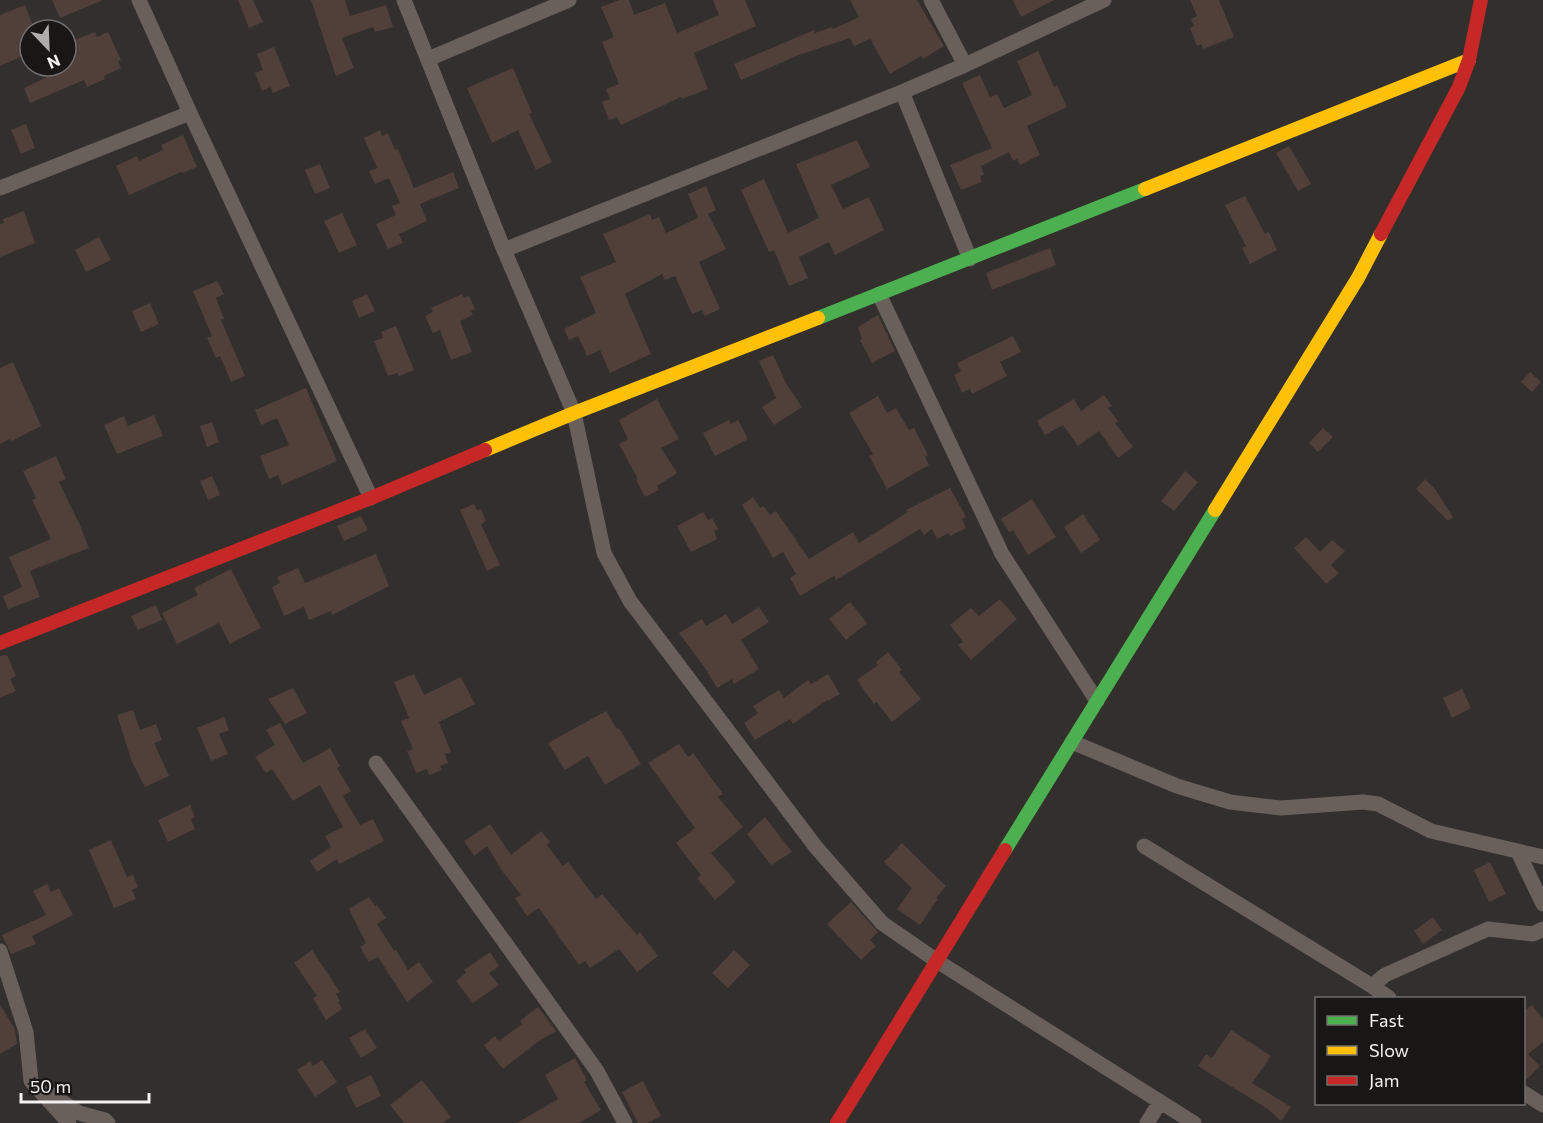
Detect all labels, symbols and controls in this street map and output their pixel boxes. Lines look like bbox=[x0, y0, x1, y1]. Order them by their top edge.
north arrow bbox=[18, 18, 78, 78]
text: N bbox=[45, 51, 63, 73]
legend bbox=[1315, 997, 1525, 1105]
text: Fast bbox=[1369, 1009, 1404, 1031]
text: Slow bbox=[1369, 1039, 1409, 1061]
scale bar bbox=[21, 1066, 148, 1104]
text: Jam bbox=[1369, 1069, 1399, 1091]
text: 50 m bbox=[30, 1075, 71, 1097]

